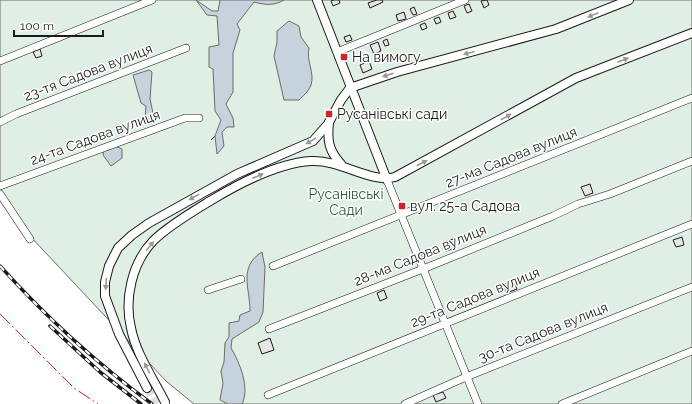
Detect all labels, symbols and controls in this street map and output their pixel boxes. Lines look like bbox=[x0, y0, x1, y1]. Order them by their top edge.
scale bar bbox=[14, 12, 103, 38]
one-way arrow bbox=[586, 12, 598, 18]
text: 100 m bbox=[20, 19, 54, 33]
street label: 23-тя Садова вулиця bbox=[21, 40, 155, 104]
place label: На вимогу bbox=[352, 49, 421, 65]
one-way arrow bbox=[462, 50, 475, 56]
marker: На вимогу bbox=[339, 52, 349, 62]
one-way arrow bbox=[617, 57, 629, 63]
one-way arrow bbox=[381, 72, 393, 78]
street label: 24-та Садова вулиця bbox=[28, 106, 162, 168]
place label: Русанівські сади bbox=[337, 106, 447, 122]
marker: Русанівські сади bbox=[324, 109, 334, 119]
one-way arrow bbox=[500, 113, 512, 120]
street label: 27-ма Садова вулиця bbox=[443, 123, 579, 191]
one-way arrow bbox=[305, 138, 317, 145]
one-way arrow bbox=[416, 160, 428, 167]
one-way arrow bbox=[253, 173, 265, 179]
park label: Русанівські Сади bbox=[309, 186, 383, 218]
one-way arrow bbox=[188, 194, 200, 201]
place label: вул. 25-а Садова bbox=[410, 198, 520, 214]
marker: вул. 25-а Садова bbox=[397, 201, 407, 211]
street label: 28-ма Садова вулиця bbox=[351, 221, 489, 289]
one-way arrow bbox=[145, 240, 154, 251]
street label: 29-та Садова вулиця bbox=[408, 264, 542, 330]
one-way arrow bbox=[102, 278, 109, 290]
street label: 30-та Садова вулиця bbox=[476, 299, 610, 365]
one-way arrow bbox=[144, 362, 150, 373]

